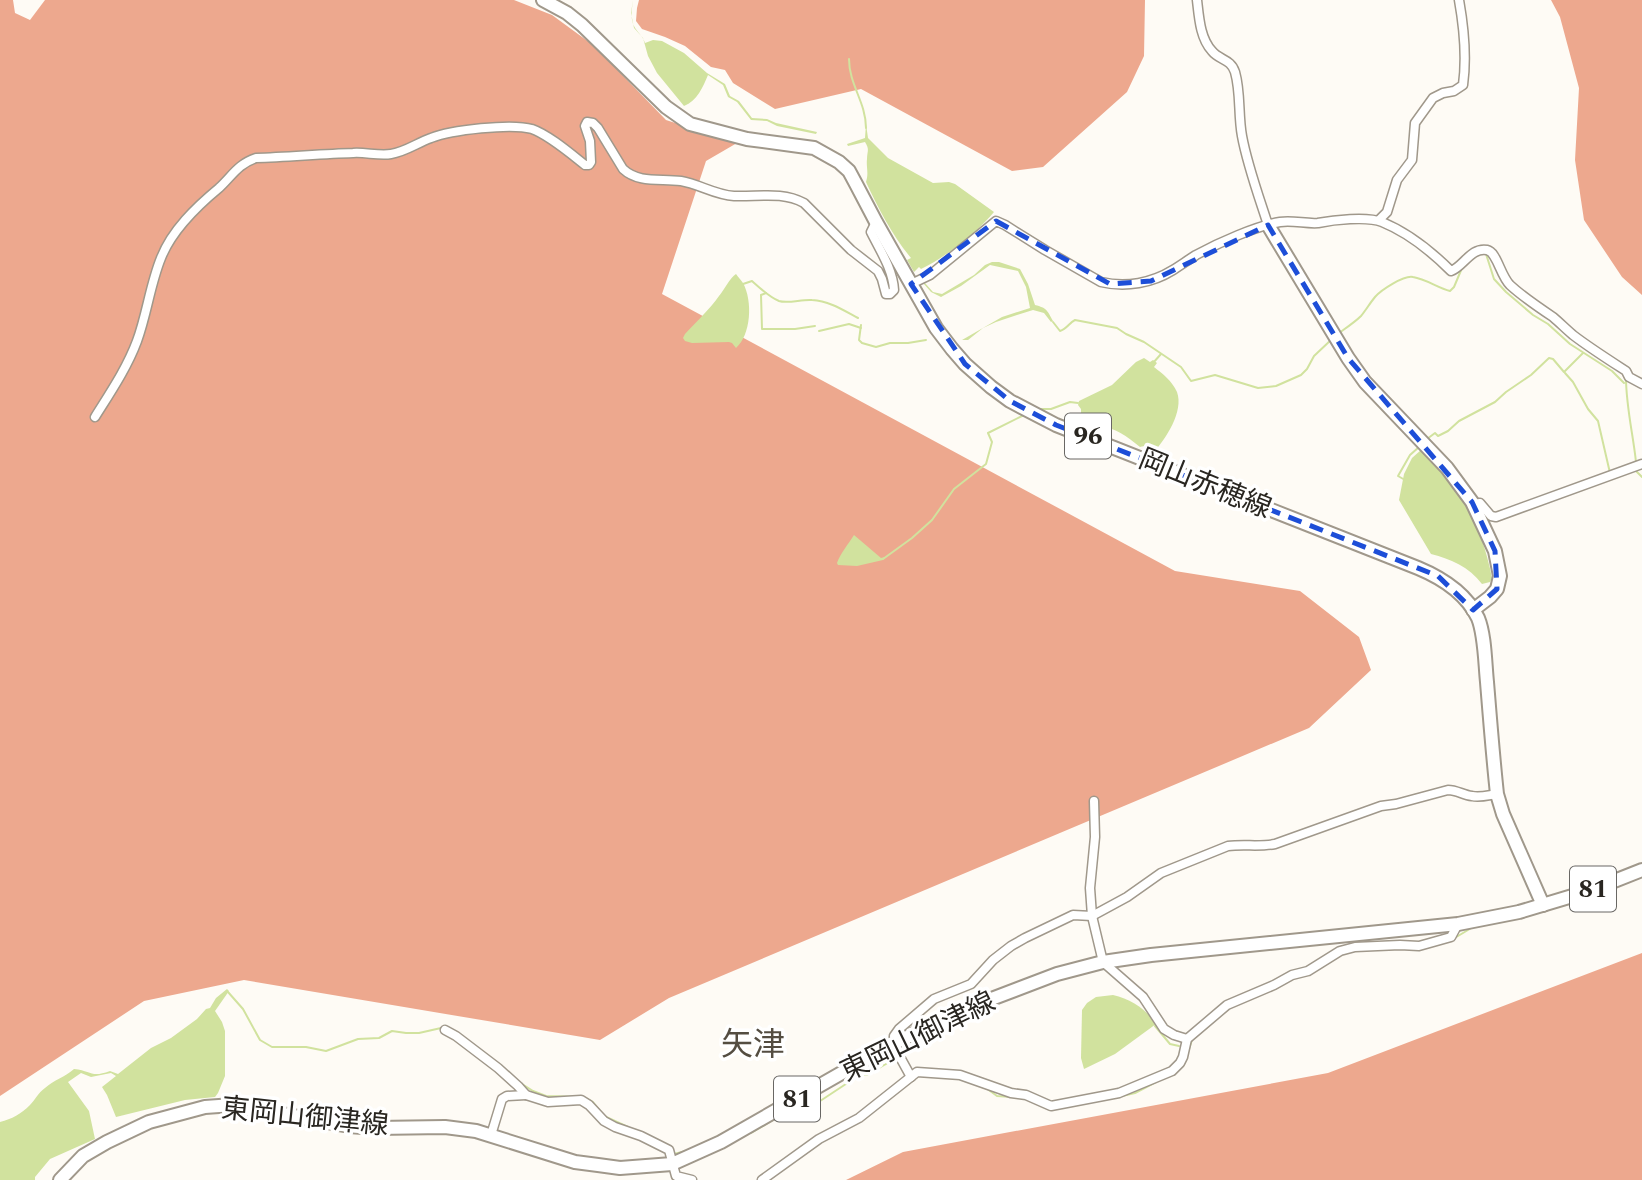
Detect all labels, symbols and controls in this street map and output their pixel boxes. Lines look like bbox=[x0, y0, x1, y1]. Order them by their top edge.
road number: 96 bbox=[1065, 414, 1111, 458]
street label: 岡山赤穂線 bbox=[1132, 438, 1278, 530]
road number: 81 bbox=[1570, 866, 1616, 912]
street label: 東岡山御津線 bbox=[833, 981, 1003, 1093]
district label: 矢津 bbox=[721, 1021, 785, 1070]
road number: 81 bbox=[774, 1076, 820, 1122]
street label: 東岡山御津線 bbox=[219, 1087, 391, 1147]

